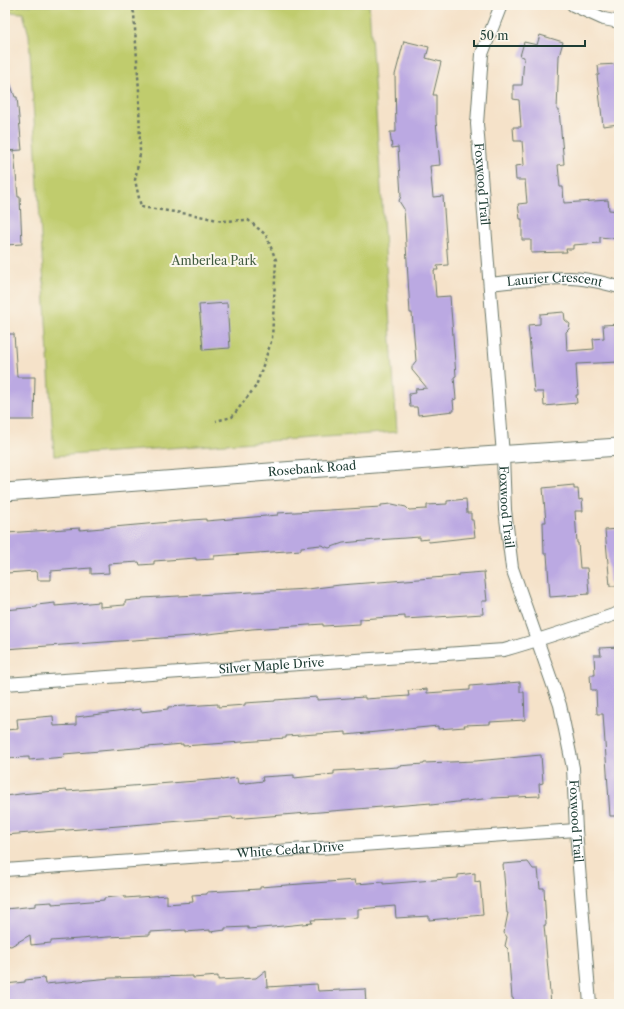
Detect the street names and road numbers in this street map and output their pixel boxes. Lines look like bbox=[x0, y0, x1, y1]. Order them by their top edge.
street label: Foxwood Trail bbox=[472, 142, 493, 226]
street label: Laurier Crescent bbox=[506, 270, 605, 290]
street label: Rosebank Road bbox=[267, 457, 358, 479]
street label: Foxwood Trail bbox=[496, 466, 518, 550]
street label: Silver Maple Drive bbox=[218, 654, 325, 676]
street label: Foxwood Trail bbox=[567, 780, 587, 863]
street label: White Cedar Drive bbox=[235, 838, 345, 861]

